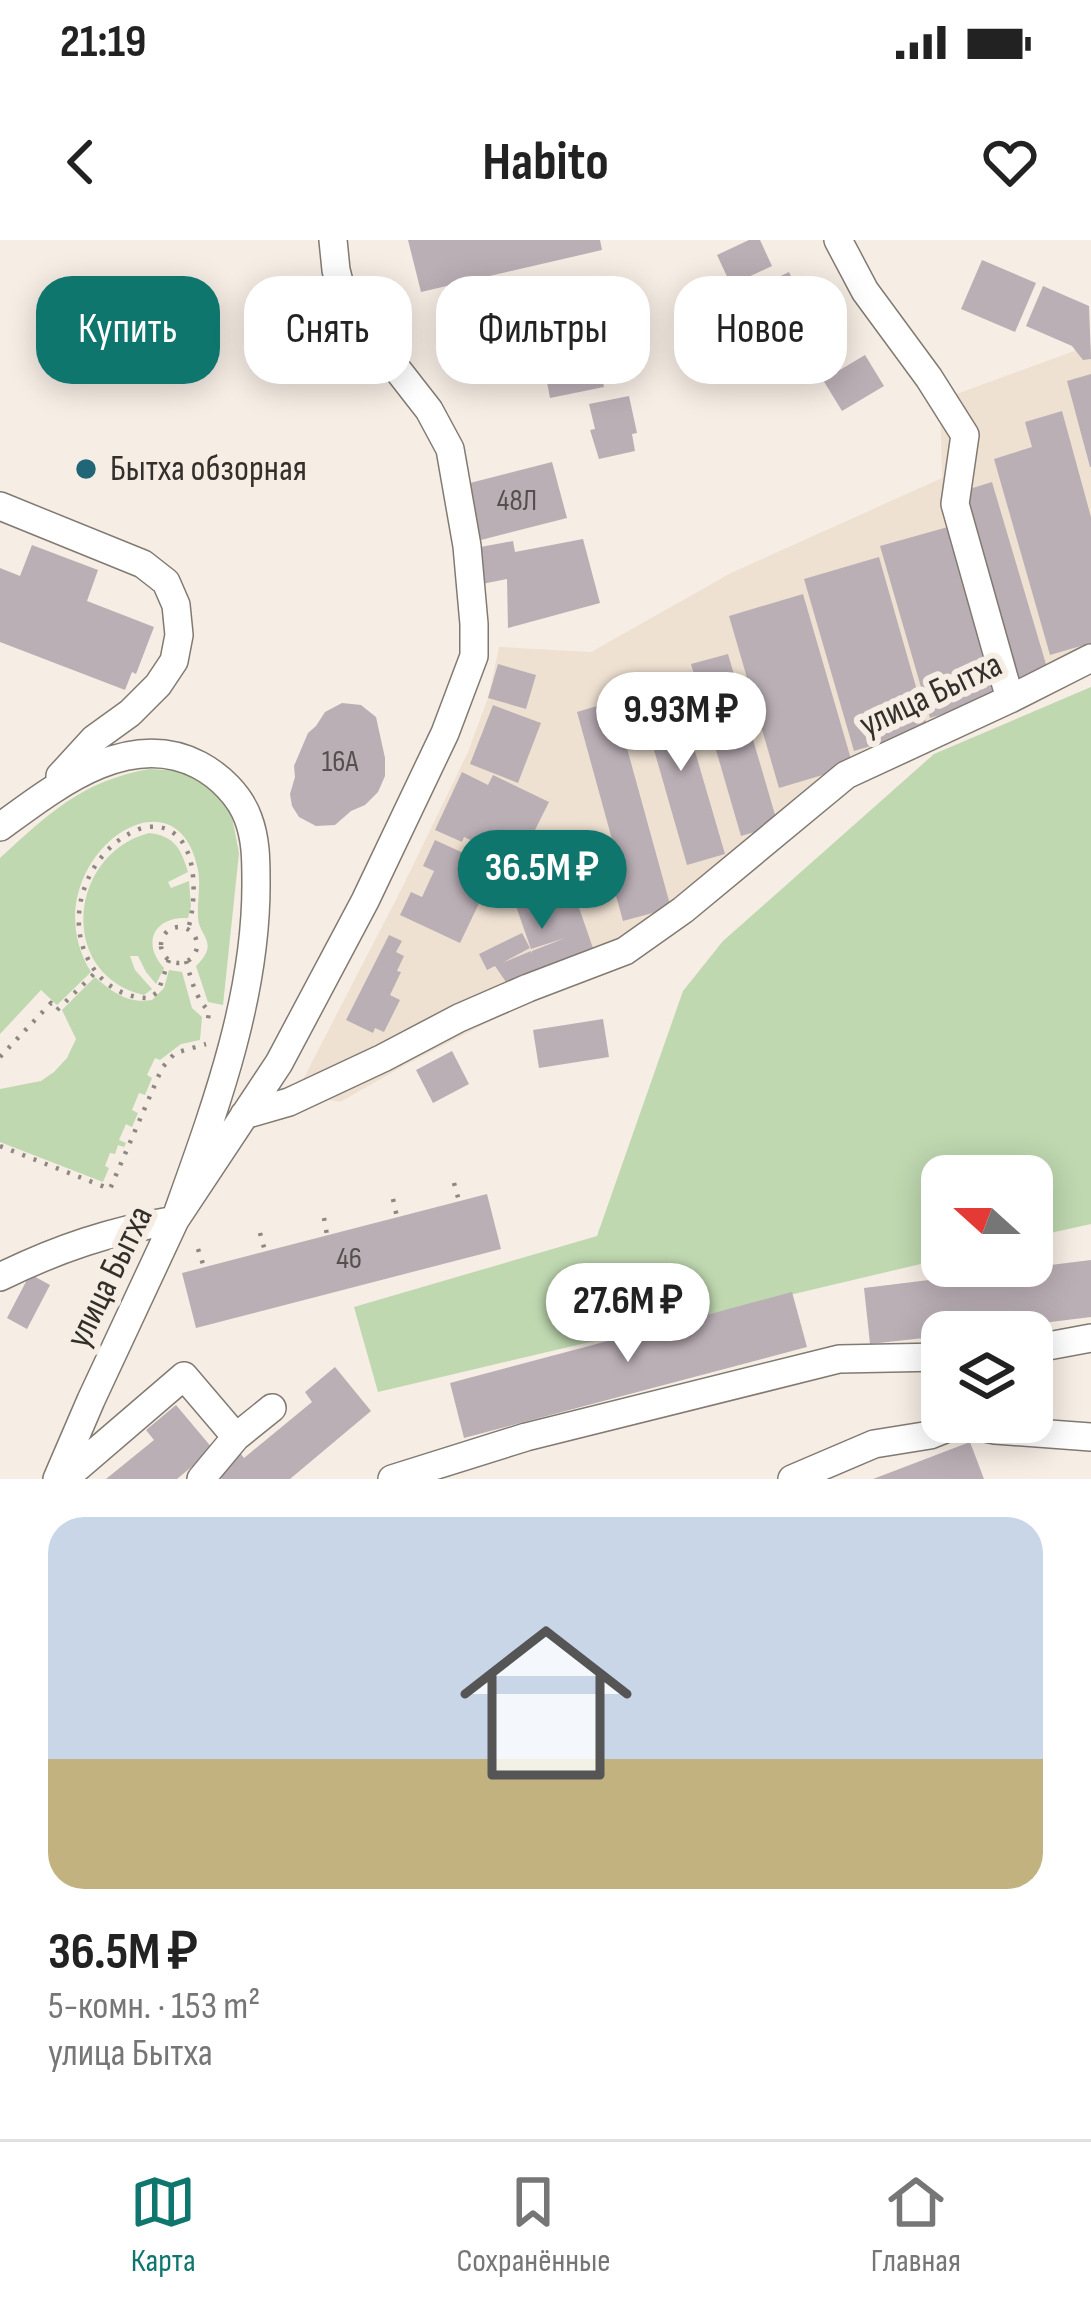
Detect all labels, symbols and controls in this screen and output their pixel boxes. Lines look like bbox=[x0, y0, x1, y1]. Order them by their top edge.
text: 21:19 bbox=[60, 15, 146, 70]
icon: back bbox=[48, 129, 114, 195]
icon: heart bbox=[977, 129, 1043, 195]
text: Habito bbox=[482, 130, 609, 195]
chip: Купить bbox=[36, 276, 220, 384]
chip: Снять bbox=[244, 276, 412, 384]
chip: Фильтры bbox=[436, 276, 650, 384]
chip: Новое bbox=[674, 276, 847, 384]
place label: Бытха обзорная bbox=[110, 448, 307, 491]
marker: Бытха обзорная bbox=[73, 456, 99, 482]
house number: 48Л bbox=[497, 483, 537, 519]
street label: улица Бытха bbox=[853, 643, 1009, 747]
pin: 9.93M ₽ bbox=[570, 672, 792, 774]
text: 9.93M ₽ bbox=[623, 687, 739, 734]
house number: 16А bbox=[322, 744, 358, 780]
pin: 36.5M ₽ bbox=[431, 830, 653, 932]
text: 36.5M ₽ bbox=[485, 845, 599, 892]
north arrow bbox=[921, 1155, 1053, 1287]
map controls bbox=[921, 1155, 1053, 1443]
street label: улица Бытха bbox=[57, 1199, 163, 1355]
house number: 46 bbox=[336, 1241, 362, 1277]
pin: 27.6M ₽ bbox=[517, 1263, 739, 1365]
text: 27.6M ₽ bbox=[573, 1278, 683, 1325]
button: layers bbox=[921, 1311, 1053, 1443]
icon: home bbox=[438, 1595, 654, 1811]
text: 36.5M ₽ bbox=[48, 1922, 198, 1983]
text: 5-комн. · 153 m² bbox=[48, 1983, 260, 2030]
text: улица Бытха bbox=[48, 2030, 213, 2077]
tab: Карта bbox=[130, 2169, 196, 2281]
tab: Сохранённые bbox=[456, 2169, 610, 2281]
tab: Главная bbox=[871, 2169, 961, 2281]

